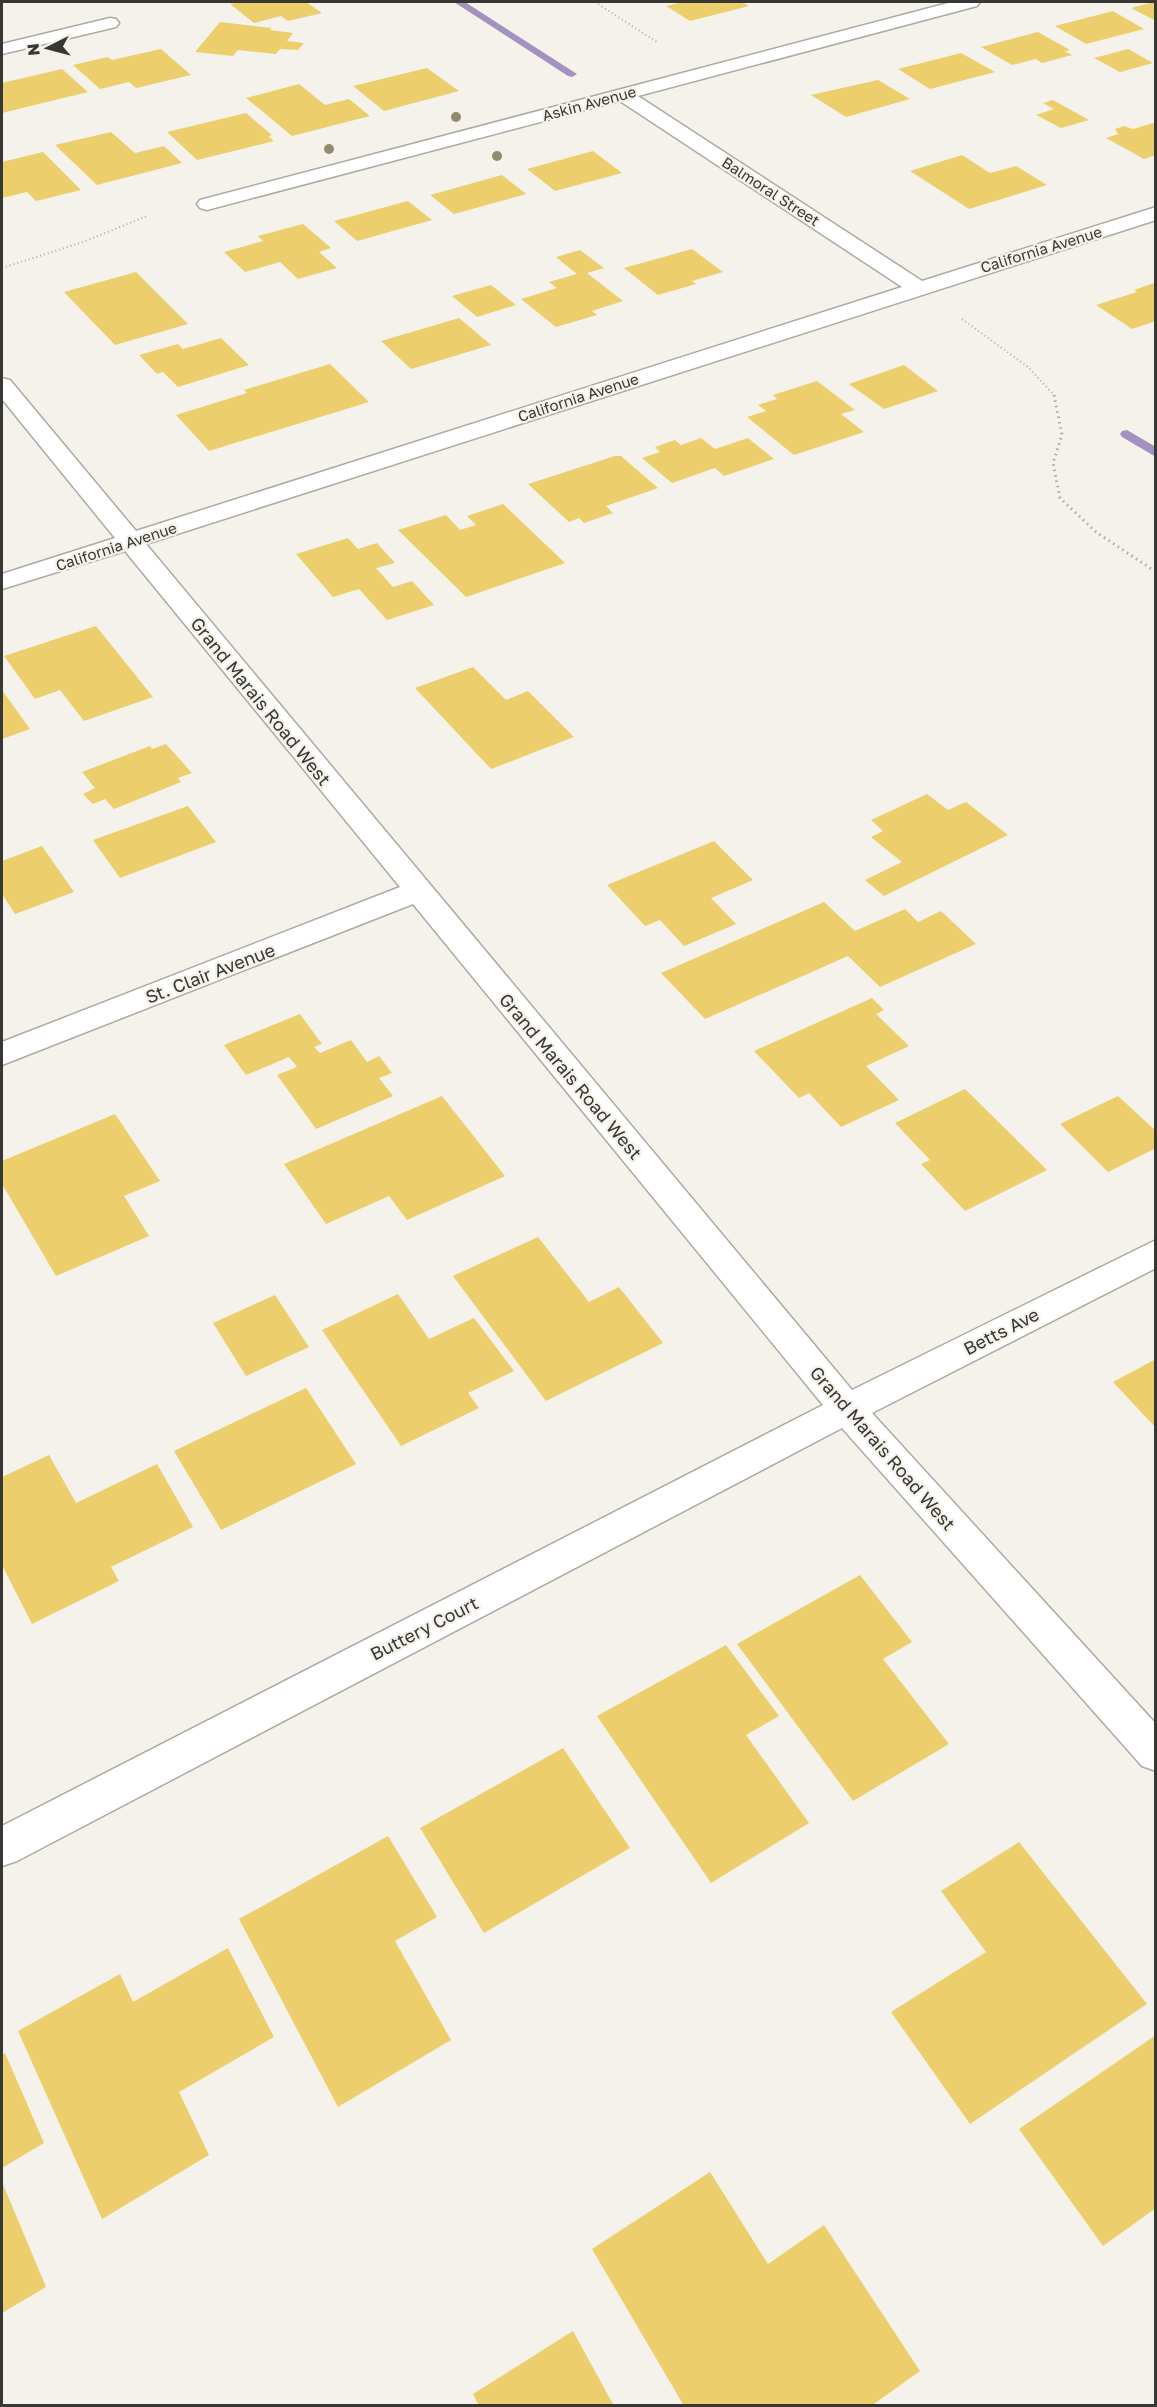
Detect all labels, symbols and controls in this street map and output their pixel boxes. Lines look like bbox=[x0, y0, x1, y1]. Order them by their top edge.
north arrow bbox=[18, 18, 78, 78]
text: N bbox=[23, 42, 44, 57]
street label: Askin Avenue bbox=[540, 82, 638, 124]
street label: Balmoral Street bbox=[719, 153, 823, 229]
street label: California Avenue bbox=[978, 222, 1104, 276]
street label: California Avenue bbox=[515, 369, 641, 425]
street label: California Avenue bbox=[53, 518, 179, 574]
street label: Grand Marais Road West bbox=[186, 612, 336, 790]
street label: St. Clair Avenue bbox=[142, 938, 278, 1008]
street label: Grand Marais Road West bbox=[495, 988, 647, 1164]
street label: Betts Ave bbox=[960, 1303, 1042, 1359]
street label: Grand Marais Road West bbox=[806, 1361, 960, 1535]
street label: Buttery Court bbox=[366, 1591, 482, 1665]

